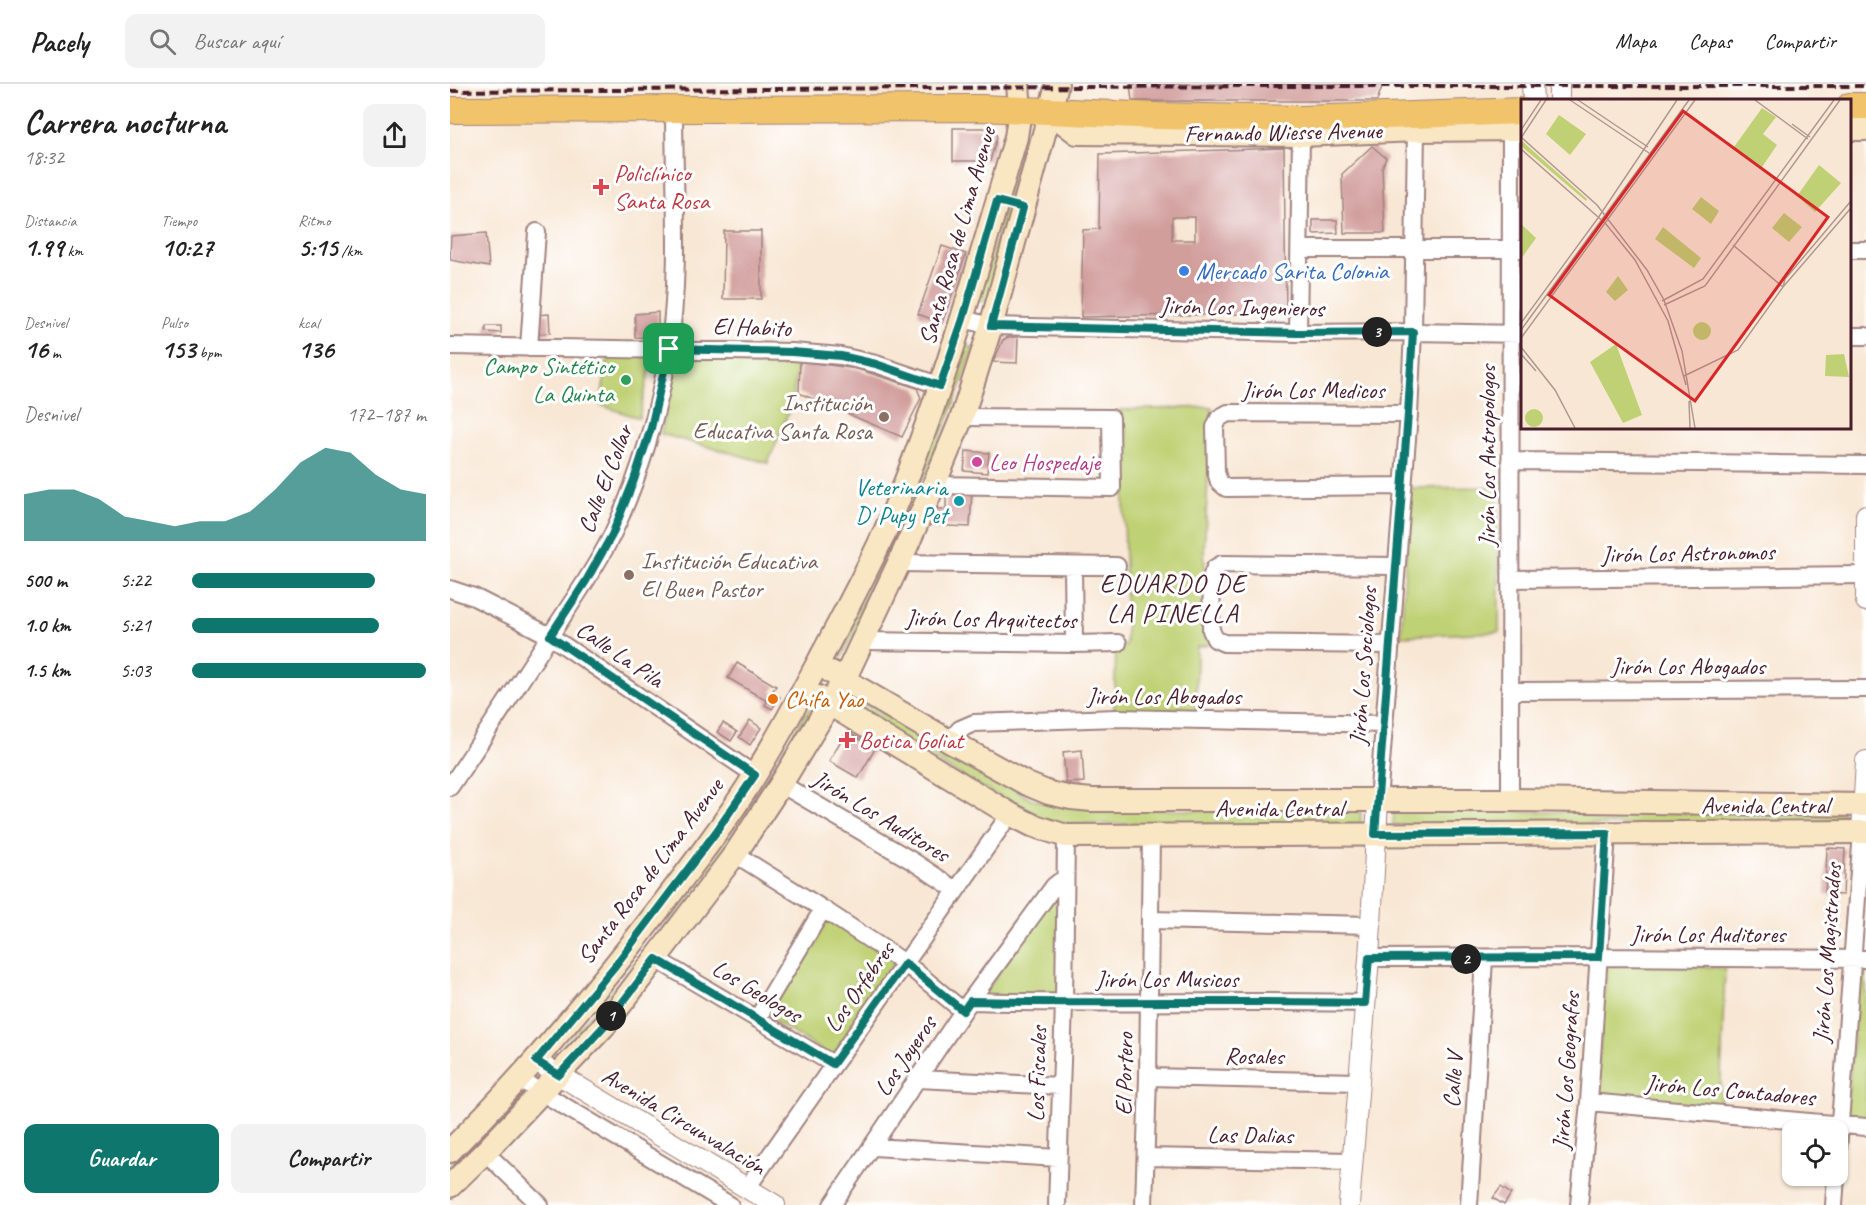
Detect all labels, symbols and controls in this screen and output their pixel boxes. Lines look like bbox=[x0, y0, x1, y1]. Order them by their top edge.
search box bbox=[125, 14, 545, 68]
text: Pacely bbox=[30, 24, 89, 59]
icon: search bbox=[146, 25, 179, 58]
text: Buscar aquí bbox=[194, 27, 280, 55]
text: Mapa bbox=[1615, 28, 1656, 54]
text: Capas bbox=[1689, 28, 1732, 54]
text: Compartir bbox=[1765, 28, 1836, 54]
inset map bbox=[1521, 99, 1851, 429]
text: Carrera nocturna bbox=[24, 101, 226, 143]
button: share bbox=[363, 104, 426, 167]
street label: Fernando Wiesse Avenue bbox=[1184, 115, 1384, 149]
street label: Santa Rosa de Lima Avenue bbox=[912, 122, 1003, 348]
text: 18:32 bbox=[24, 145, 64, 170]
place label: Policlínico Santa Rosa bbox=[614, 158, 711, 216]
marker: Policlínico Santa Rosa bbox=[592, 178, 610, 196]
text: Distancia bbox=[24, 211, 77, 231]
text: Tiempo bbox=[161, 211, 197, 231]
text: Ritmo bbox=[298, 211, 330, 231]
text: 1.99 bbox=[24, 231, 64, 264]
text: 10:27 bbox=[161, 231, 213, 264]
text: 5:15 bbox=[298, 231, 337, 264]
text: km bbox=[64, 241, 83, 261]
text: /km bbox=[337, 241, 362, 261]
place label: Mercado Sarita Colonia bbox=[1196, 256, 1390, 286]
marker: Mercado Sarita Colonia bbox=[1177, 264, 1191, 278]
street label: Jirón Los Ingenieros bbox=[1159, 291, 1327, 323]
street label: El Habito bbox=[713, 311, 793, 343]
text: Desnivel bbox=[24, 313, 67, 333]
text: Pulso bbox=[161, 313, 188, 333]
text: kcal bbox=[298, 313, 319, 333]
pin: 3 bbox=[1362, 317, 1392, 347]
text: 3 bbox=[1373, 322, 1381, 342]
pin bbox=[643, 323, 694, 374]
icon: arrive bbox=[652, 332, 685, 365]
text: 16 bbox=[24, 333, 48, 366]
text: 153 bbox=[161, 333, 196, 366]
text: 136 bbox=[298, 333, 334, 366]
text: m bbox=[48, 343, 61, 363]
text: bpm bbox=[196, 343, 222, 363]
place label: Campo Sintético La Quinta bbox=[483, 351, 617, 409]
street label: Jirón Los Antropologos bbox=[1472, 363, 1502, 548]
marker: Campo Sintético La Quinta bbox=[619, 373, 633, 387]
street label: Jirón Los Medicos bbox=[1241, 375, 1386, 405]
place label: Institución Educativa Santa Rosa bbox=[693, 388, 873, 446]
text: Desnivel bbox=[24, 402, 78, 427]
text: 172–187 m bbox=[347, 402, 426, 427]
marker: Institución Educativa Santa Rosa bbox=[877, 410, 891, 424]
street label: Calle El Collar bbox=[571, 419, 640, 537]
place label: Leo Hospedaje bbox=[989, 447, 1102, 477]
marker: Leo Hospedaje bbox=[970, 455, 984, 469]
place label: Veterinaria D' Pupy Pet bbox=[855, 472, 950, 530]
marker: Veterinaria D' Pupy Pet bbox=[952, 494, 966, 508]
street label: Jirón Los Astronomos bbox=[1600, 536, 1777, 570]
place label: Institución Educativa El Buen Pastor bbox=[641, 546, 819, 604]
district label: EDUARDO DE LA PINELLA bbox=[1100, 567, 1248, 630]
text: 500 m bbox=[24, 568, 67, 593]
text: 5:22 bbox=[120, 568, 151, 593]
marker: Institución Educativa El Buen Pastor bbox=[622, 568, 636, 582]
street label: Jirón Los Sociologos bbox=[1342, 584, 1384, 747]
street label: Jirón Los Arquitectos bbox=[904, 602, 1078, 636]
text: 1.0 km bbox=[24, 613, 71, 638]
text: 5:21 bbox=[120, 613, 151, 638]
street label: Calle La Pila bbox=[571, 614, 671, 695]
street label: Jirón Los Abogados bbox=[1610, 651, 1767, 681]
text: 1.5 km bbox=[24, 658, 70, 683]
text: 5:03 bbox=[120, 658, 151, 683]
street label: Jirón Los Abogados bbox=[1086, 681, 1243, 711]
place label: Chifa Yao bbox=[785, 684, 865, 714]
marker: Chifa Yao bbox=[766, 692, 780, 706]
place label: Botica Goliat bbox=[859, 725, 965, 755]
marker: Botica Goliat bbox=[840, 733, 854, 747]
street label: Jirón Los Auditores bbox=[806, 763, 956, 870]
street label: Santa Rosa de Lima Avenue bbox=[570, 770, 731, 970]
street label: Avenida Central bbox=[1701, 790, 1833, 820]
street label: Avenida Central bbox=[1215, 793, 1347, 823]
street label: Jirón Los Magistrados bbox=[1806, 861, 1848, 1045]
street label: Jirón Los Auditores bbox=[1630, 919, 1787, 949]
street label: Los Orfebres bbox=[817, 935, 902, 1038]
pin: 2 bbox=[1451, 944, 1481, 974]
text: 2 bbox=[1462, 949, 1470, 969]
street label: Los Geologos bbox=[707, 953, 809, 1031]
street label: Jirón Los Musicos bbox=[1095, 964, 1240, 994]
street label: Jirón Los Geografos bbox=[1545, 989, 1587, 1152]
pin: 1 bbox=[596, 1001, 626, 1031]
text: 1 bbox=[607, 1006, 615, 1026]
street label: Los Joyeros bbox=[867, 1008, 944, 1102]
street label: Los Fiscales bbox=[1020, 1024, 1054, 1122]
street label: El Portero bbox=[1108, 1031, 1140, 1116]
street label: Rosales bbox=[1224, 1040, 1286, 1072]
street label: Calle V bbox=[1436, 1046, 1470, 1109]
street label: Avenida Circunvalación bbox=[597, 1060, 772, 1182]
street label: Jirón Los Contadores bbox=[1643, 1068, 1819, 1113]
street label: Las Dalias bbox=[1207, 1119, 1295, 1151]
map controls bbox=[1782, 1120, 1848, 1186]
button: locate bbox=[1782, 1120, 1848, 1186]
button: Guardar bbox=[24, 1124, 219, 1193]
button: Compartir bbox=[231, 1124, 426, 1193]

